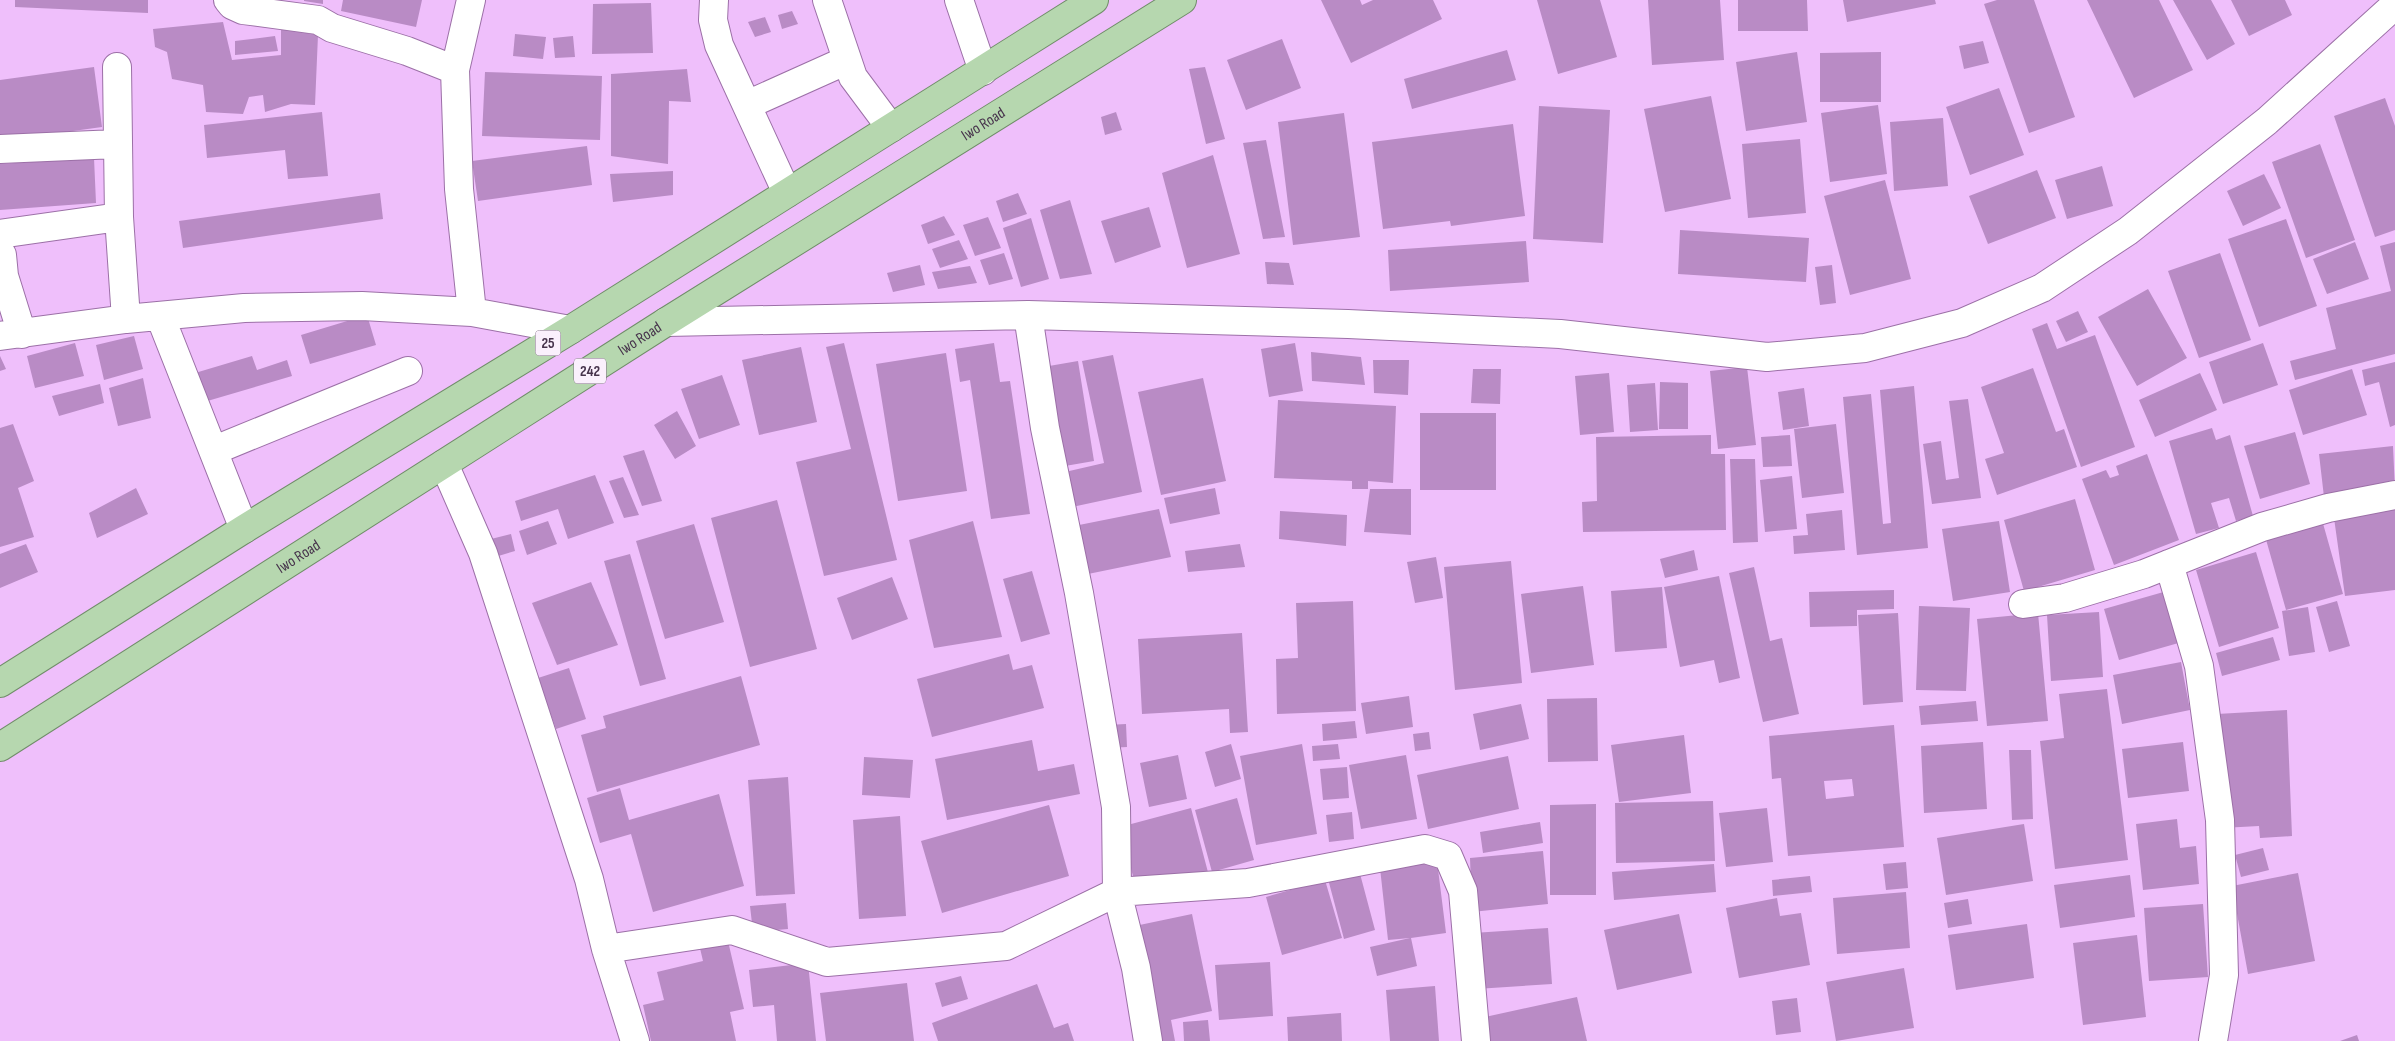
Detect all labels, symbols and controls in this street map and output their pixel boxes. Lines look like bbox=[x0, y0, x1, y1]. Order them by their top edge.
street label: Iwo Road bbox=[958, 103, 1009, 145]
street label: Iwo Road bbox=[614, 318, 665, 360]
road number: 25 bbox=[536, 330, 560, 356]
road number: 242 bbox=[574, 358, 606, 384]
street label: Iwo Road bbox=[273, 536, 324, 577]

